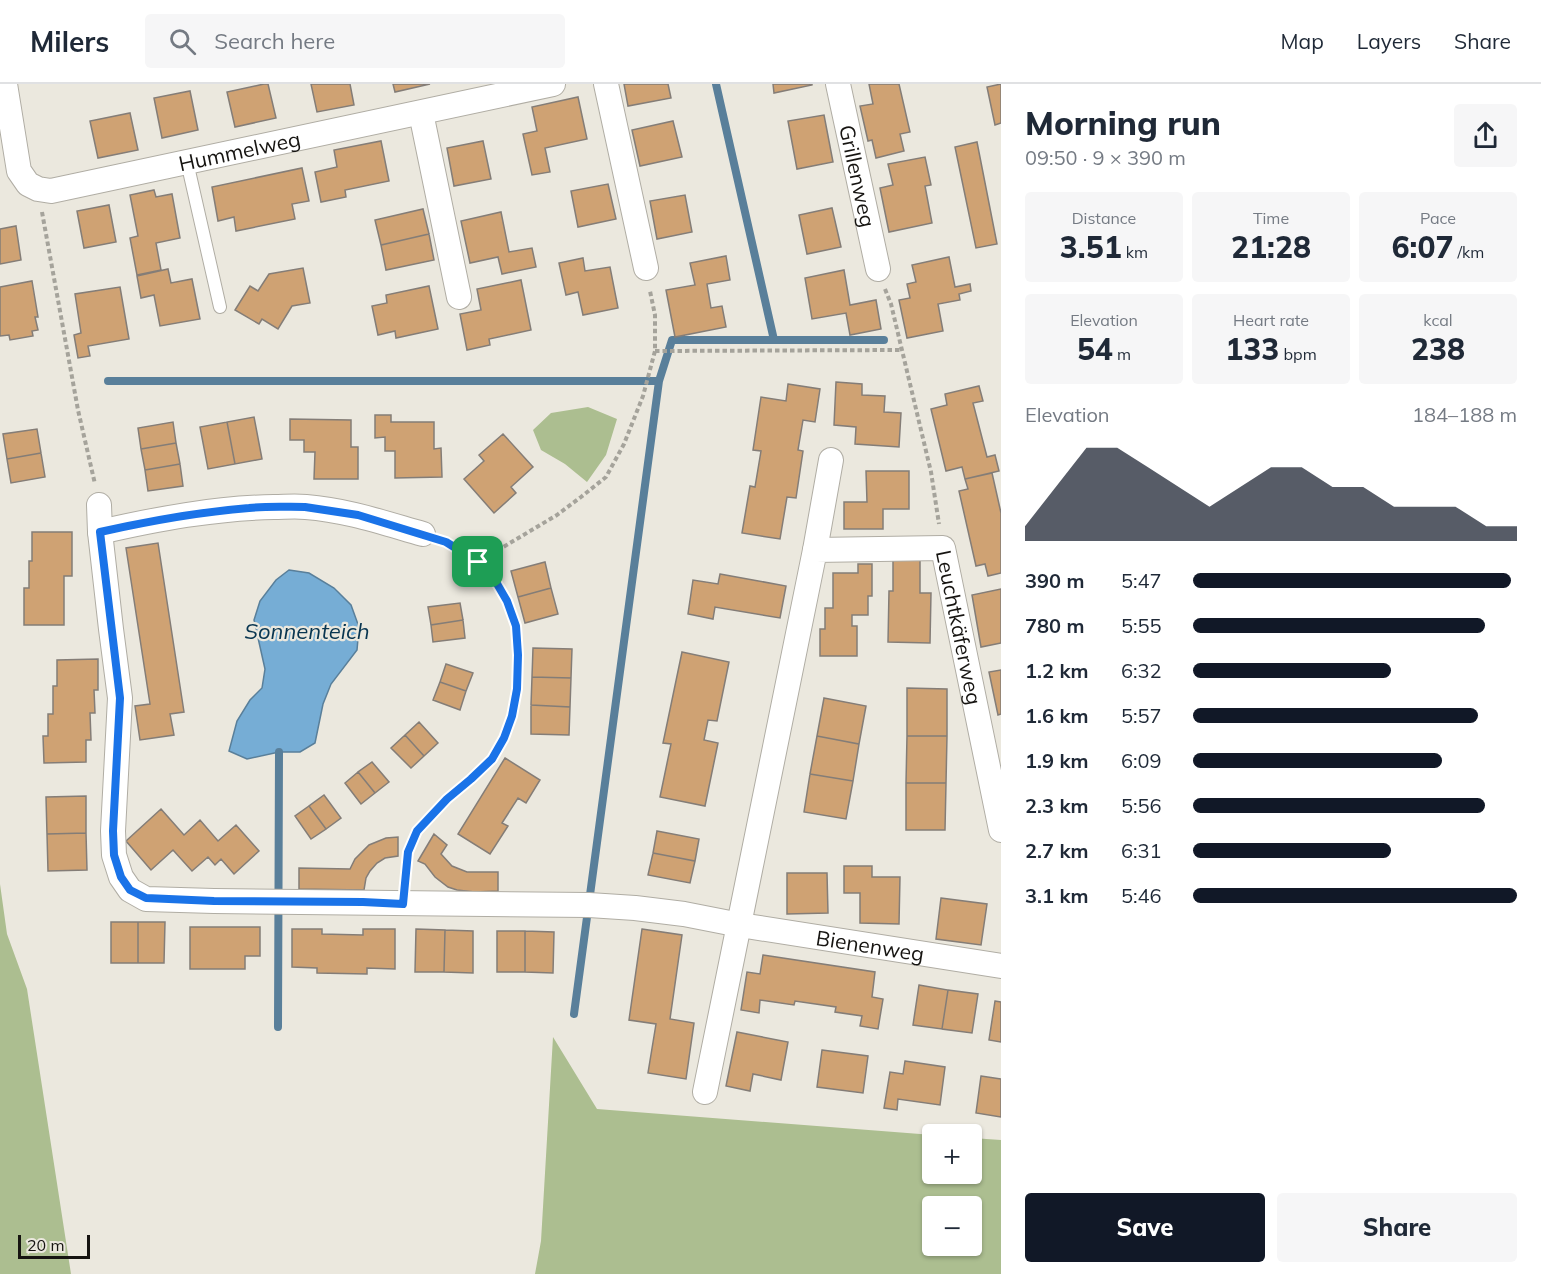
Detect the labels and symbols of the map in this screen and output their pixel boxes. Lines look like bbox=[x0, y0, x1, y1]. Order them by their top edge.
street label: Grillenweg bbox=[834, 122, 882, 229]
street label: Hummelweg bbox=[176, 125, 303, 176]
pin bbox=[452, 536, 503, 587]
street label: Leuchtkäferweg bbox=[931, 548, 988, 707]
water label: Sonnenteich bbox=[244, 617, 370, 645]
street label: Bienenweg bbox=[814, 924, 926, 967]
scale bar bbox=[18, 1232, 90, 1260]

